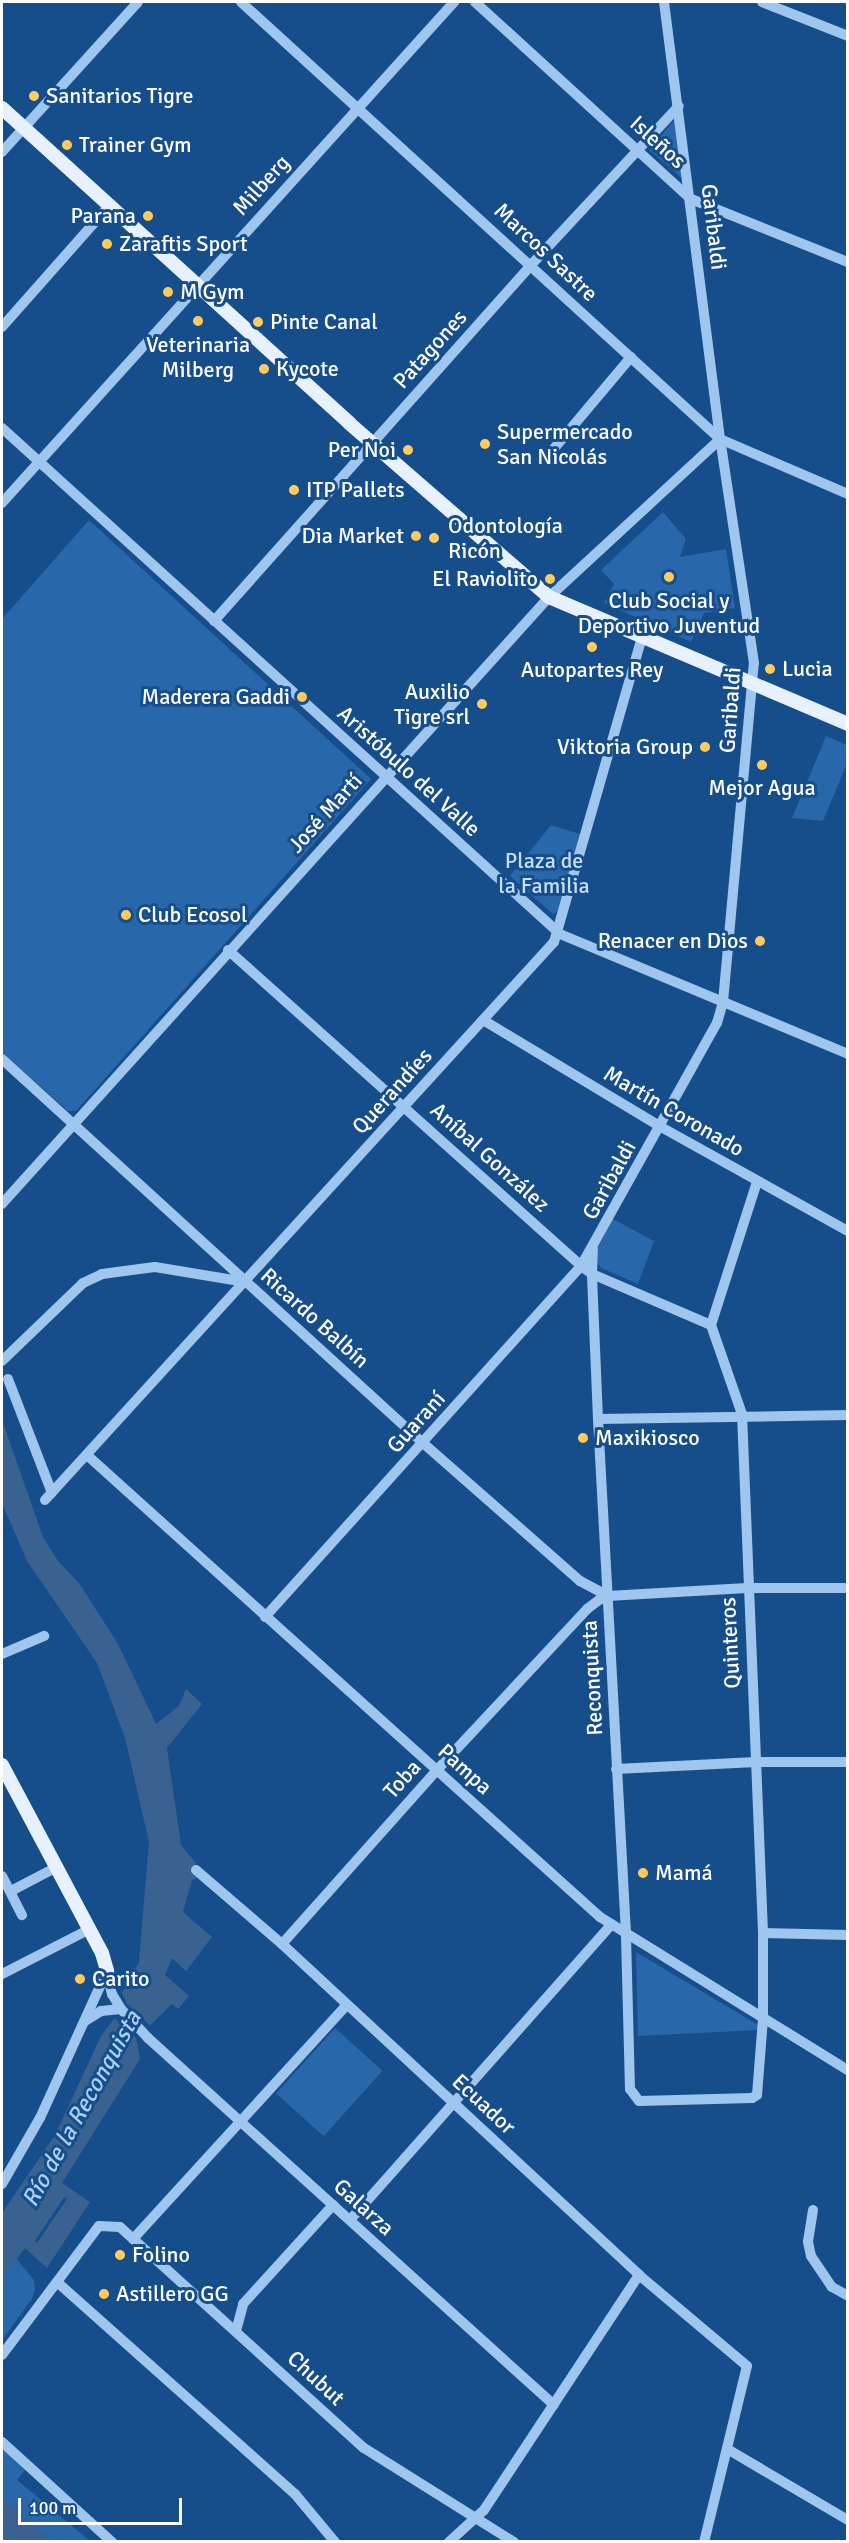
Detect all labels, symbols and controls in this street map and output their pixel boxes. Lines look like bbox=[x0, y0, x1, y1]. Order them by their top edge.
place label: Sanitarios Tigre bbox=[46, 83, 194, 109]
marker: Sanitarios Tigre bbox=[27, 89, 41, 103]
street label: Isleños bbox=[624, 110, 692, 174]
place label: Trainer Gym bbox=[79, 132, 192, 158]
marker: Trainer Gym bbox=[60, 138, 74, 152]
street label: Milberg bbox=[227, 149, 295, 221]
street label: Garibaldi bbox=[696, 183, 732, 271]
street label: Marcos Sastre bbox=[489, 197, 603, 307]
place label: Parana bbox=[71, 203, 136, 229]
marker: Parana bbox=[141, 209, 155, 223]
place label: Zaraftis Sport bbox=[119, 231, 248, 257]
marker: Zaraftis Sport bbox=[100, 237, 114, 251]
place label: M Gym bbox=[180, 279, 244, 305]
marker: M Gym bbox=[161, 285, 175, 299]
street label: Patagones bbox=[388, 304, 472, 394]
place label: Pinte Canal bbox=[270, 309, 378, 335]
marker: Veterinaria Milberg bbox=[191, 314, 205, 328]
marker: Pinte Canal bbox=[251, 315, 265, 329]
place label: Veterinaria Milberg bbox=[146, 331, 250, 382]
place label: Kycote bbox=[276, 356, 339, 382]
marker: Kycote bbox=[257, 362, 271, 376]
place label: Supermercado San Nicolás bbox=[497, 418, 633, 470]
place label: Per Noi bbox=[328, 437, 396, 463]
marker: Supermercado San Nicolás bbox=[478, 437, 492, 451]
marker: Per Noi bbox=[401, 443, 415, 457]
place label: ITP Pallets bbox=[306, 477, 405, 503]
marker: ITP Pallets bbox=[287, 483, 301, 497]
place label: Odontología Ricón bbox=[448, 512, 563, 564]
place label: Dia Market bbox=[301, 523, 404, 549]
marker: Dia Market bbox=[409, 529, 423, 543]
marker: Odontología Ricón bbox=[425, 529, 443, 547]
place label: El Raviolito bbox=[432, 566, 538, 592]
marker: Club Social y Deportivo Juventud bbox=[662, 570, 676, 584]
marker: El Raviolito bbox=[543, 572, 557, 586]
place label: Club Social y Deportivo Juventud bbox=[578, 587, 760, 638]
marker: Autopartes Rey bbox=[585, 640, 599, 654]
place label: Lucia bbox=[782, 656, 833, 682]
place label: Autopartes Rey bbox=[521, 657, 663, 683]
marker: Lucia bbox=[763, 662, 777, 676]
street label: Garibaldi bbox=[714, 666, 746, 754]
place label: Auxilio Tigre srl bbox=[394, 678, 470, 730]
place label: Maderera Gaddi bbox=[141, 684, 290, 710]
marker: Maderera Gaddi bbox=[295, 690, 309, 704]
marker: Auxilio Tigre srl bbox=[475, 697, 489, 711]
street label: Aristóbulo del Valle bbox=[332, 700, 486, 842]
place label: Viktoria Group bbox=[557, 734, 693, 760]
marker: Viktoria Group bbox=[698, 740, 712, 754]
marker: Mejor Agua bbox=[755, 758, 769, 772]
street label: José Martí bbox=[282, 768, 368, 858]
place label: Mejor Agua bbox=[708, 775, 816, 801]
park label: Plaza de la Familia bbox=[498, 847, 590, 898]
place label: Club Ecosol bbox=[138, 902, 247, 928]
marker: Club Ecosol bbox=[119, 908, 133, 922]
place label: Renacer en Dios bbox=[598, 928, 748, 954]
marker: Renacer en Dios bbox=[753, 934, 767, 948]
street label: Querandíes bbox=[347, 1043, 437, 1139]
street label: Martín Coronado bbox=[599, 1060, 749, 1162]
street label: Aníbal González bbox=[425, 1097, 555, 1217]
street label: Garibaldi bbox=[577, 1136, 641, 1224]
street label: Ricardo Balbín bbox=[255, 1262, 375, 1374]
street label: Guaraní bbox=[381, 1386, 451, 1458]
place label: Maxikiosco bbox=[595, 1425, 700, 1451]
marker: Maxikiosco bbox=[576, 1431, 590, 1445]
street label: Quinteros bbox=[714, 1597, 746, 1689]
street label: Reconquista bbox=[576, 1620, 608, 1736]
street label: Pampa bbox=[433, 1738, 497, 1800]
street label: Toba bbox=[378, 1754, 426, 1804]
place label: Mamá bbox=[655, 1860, 713, 1886]
marker: Mamá bbox=[636, 1866, 650, 1880]
place label: Carito bbox=[92, 1966, 150, 1992]
marker: Carito bbox=[73, 1972, 87, 1986]
water label: Río de la Reconquista bbox=[16, 2006, 148, 2212]
street label: Ecuador bbox=[447, 2068, 521, 2140]
street label: Galarza bbox=[328, 2173, 400, 2241]
place label: Folino bbox=[132, 2242, 190, 2268]
marker: Folino bbox=[113, 2248, 127, 2262]
place label: Astillero GG bbox=[116, 2281, 229, 2307]
marker: Astillero GG bbox=[97, 2287, 111, 2301]
street label: Chubut bbox=[282, 2345, 350, 2411]
scale bar bbox=[21, 2486, 184, 2524]
text: 100 m bbox=[29, 2497, 76, 2519]

